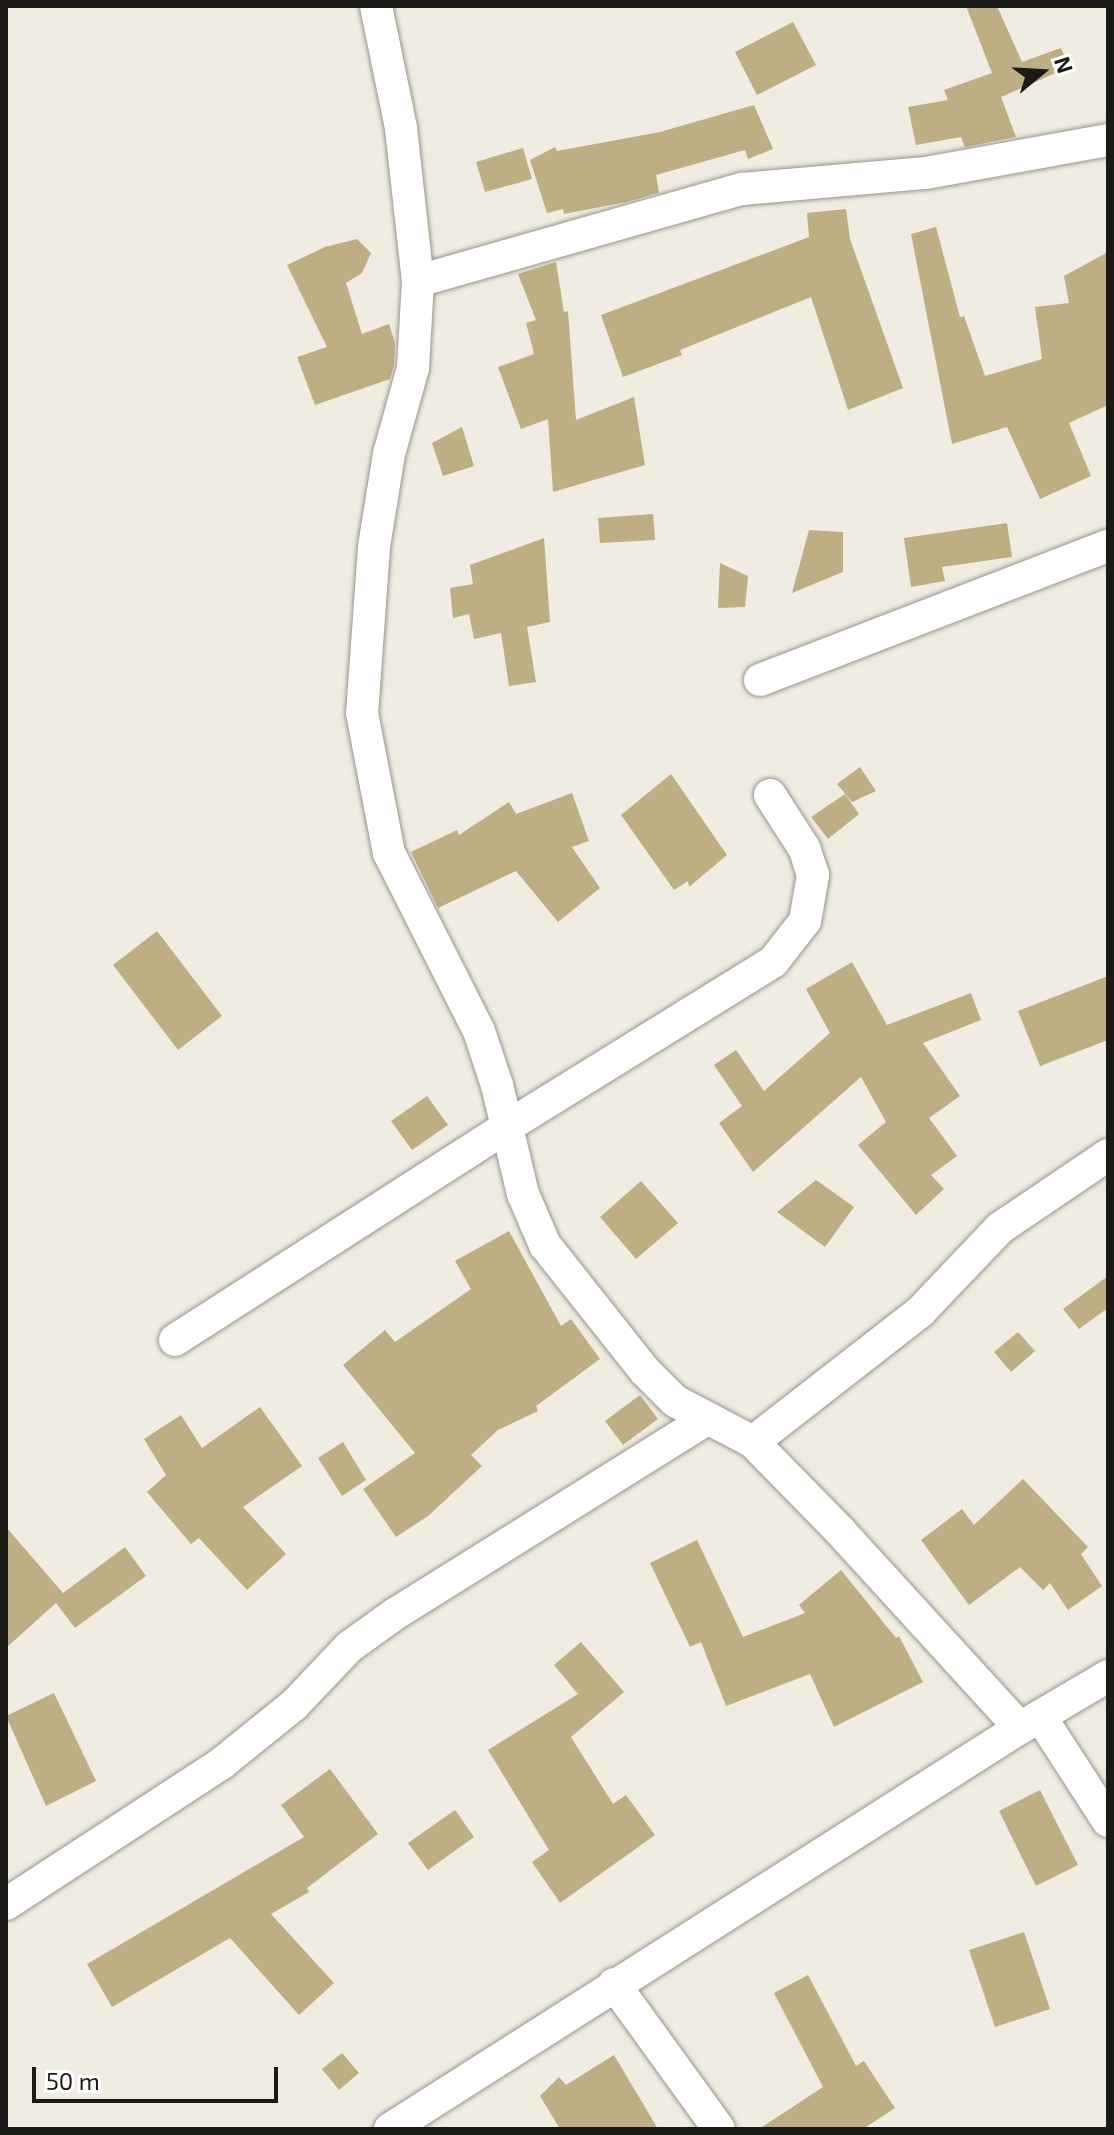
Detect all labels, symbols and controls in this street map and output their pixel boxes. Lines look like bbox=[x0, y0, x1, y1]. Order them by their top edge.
north arrow bbox=[1002, 32, 1082, 112]
text: N bbox=[1050, 53, 1080, 76]
scale bar bbox=[36, 2051, 282, 2101]
text: 50 m bbox=[46, 2066, 100, 2095]

